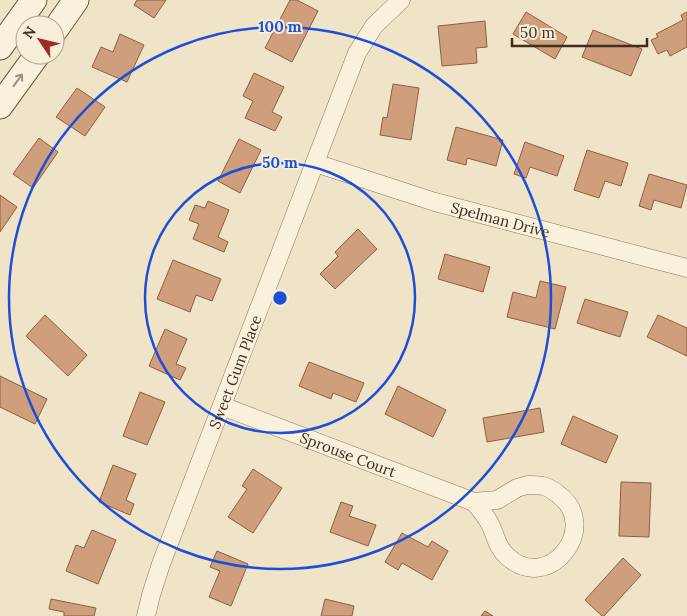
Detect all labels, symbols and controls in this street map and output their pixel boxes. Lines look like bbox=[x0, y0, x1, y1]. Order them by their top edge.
north arrow bbox=[15, 15, 65, 65]
scale bar bbox=[512, 15, 647, 47]
text: 100 m bbox=[259, 17, 302, 36]
text: N bbox=[19, 23, 40, 42]
text: 50 m bbox=[520, 23, 555, 42]
one-way arrow bbox=[13, 73, 23, 87]
text: 50 m bbox=[262, 153, 298, 172]
street label: Spelman Drive bbox=[449, 197, 552, 241]
centre of rings bbox=[271, 289, 289, 307]
street label: Sweet Gum Place bbox=[204, 312, 265, 432]
street label: Sprouse Court bbox=[297, 427, 399, 481]

